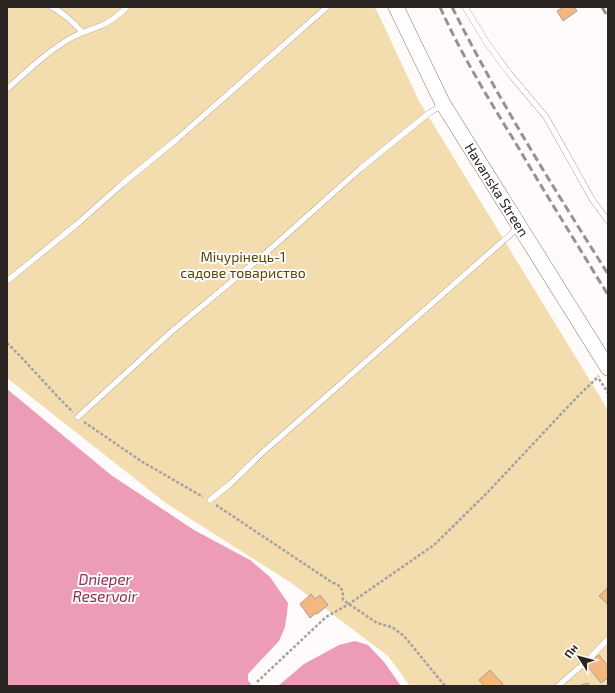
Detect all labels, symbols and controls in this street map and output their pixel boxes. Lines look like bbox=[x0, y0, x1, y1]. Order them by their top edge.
street label: Havanska Streen bbox=[461, 140, 533, 239]
park label: Мічурінець-1 садове товариство bbox=[180, 248, 306, 281]
water label: Dnieper Reservoir bbox=[73, 570, 138, 605]
north arrow bbox=[559, 637, 599, 677]
text: Пн bbox=[561, 641, 580, 660]

